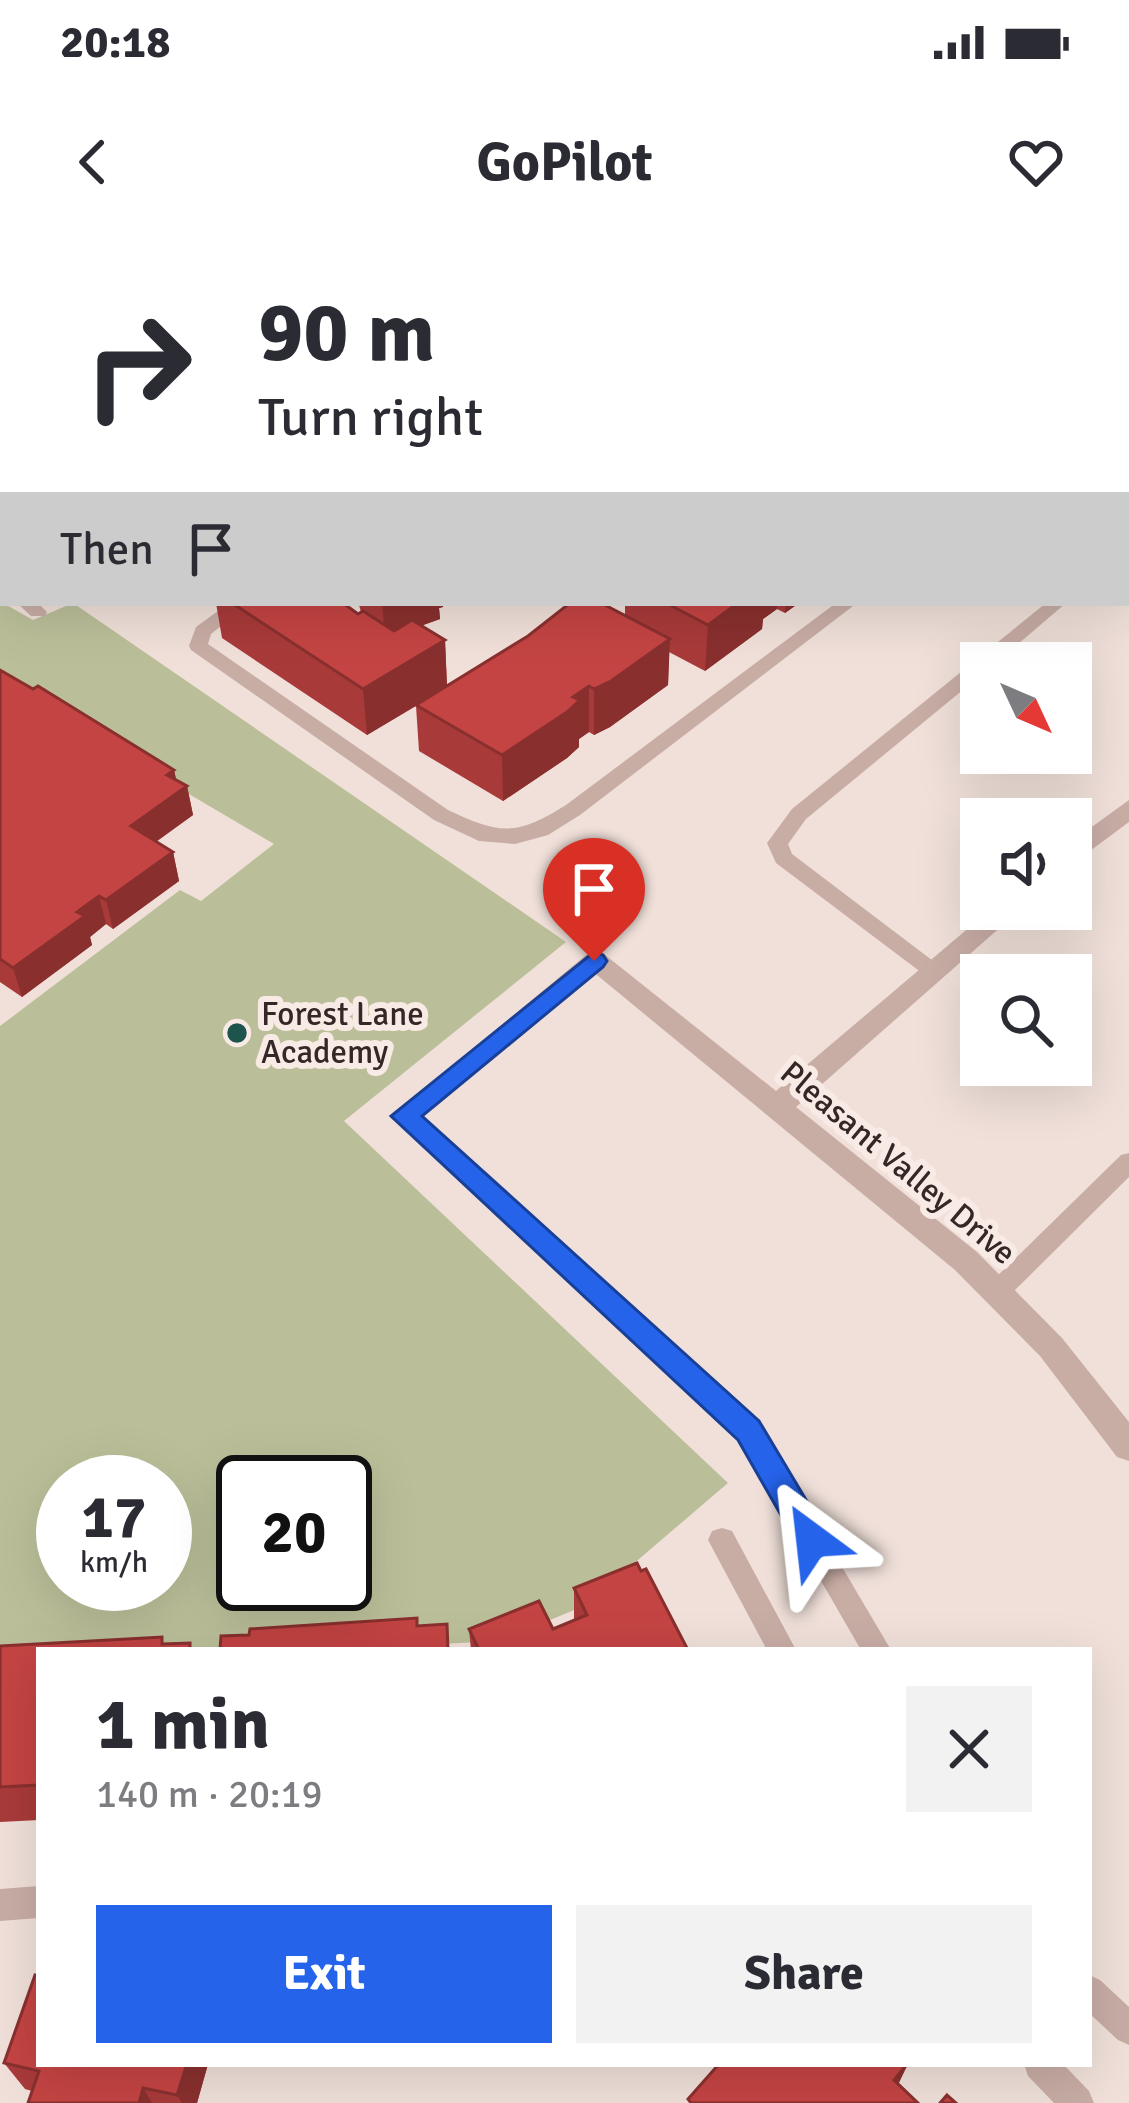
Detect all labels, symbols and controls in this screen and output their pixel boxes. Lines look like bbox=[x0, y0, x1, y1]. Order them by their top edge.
text: 20:18 bbox=[60, 15, 170, 70]
icon: back bbox=[60, 129, 126, 195]
text: GoPilot bbox=[476, 129, 653, 196]
icon: heart bbox=[1003, 129, 1069, 195]
text: 90 m bbox=[258, 281, 435, 385]
icon: right bbox=[60, 288, 216, 444]
text: Turn right bbox=[258, 384, 483, 451]
icon: arrive bbox=[178, 516, 244, 582]
text: Then bbox=[60, 522, 154, 577]
north arrow bbox=[960, 642, 1092, 774]
map controls bbox=[960, 642, 1092, 1086]
button: sound bbox=[960, 798, 1092, 930]
pin bbox=[543, 838, 645, 961]
icon: arrive bbox=[561, 856, 627, 922]
button: search bbox=[960, 954, 1092, 1086]
place label: Forest Lane Academy bbox=[261, 994, 424, 1073]
marker: Forest Lane Academy bbox=[224, 1020, 250, 1046]
street label: Pleasant Valley Drive bbox=[772, 1052, 1024, 1274]
speed limit sign: 20 bbox=[216, 1455, 372, 1611]
position arrow bbox=[749, 1477, 875, 1603]
text: 17 bbox=[82, 1481, 146, 1555]
text: km/h bbox=[80, 1544, 148, 1581]
text: 1 min bbox=[96, 1680, 270, 1769]
button: close bbox=[906, 1686, 1032, 1812]
text: 140 m · 20:19 bbox=[96, 1770, 323, 1818]
button: Exit bbox=[96, 1905, 552, 2043]
button: Share bbox=[576, 1905, 1032, 2043]

